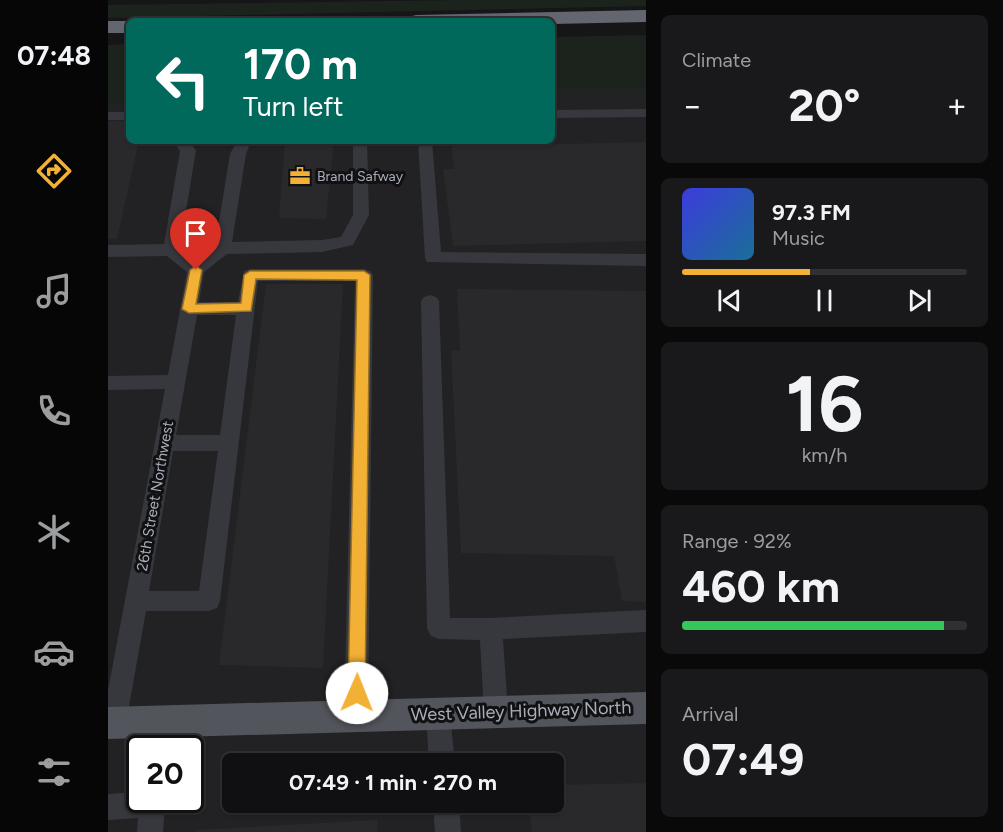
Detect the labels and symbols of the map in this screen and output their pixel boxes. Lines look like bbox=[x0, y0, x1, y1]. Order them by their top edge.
office icon: Brand Safway bbox=[288, 164, 312, 188]
place label: Brand Safway bbox=[317, 168, 404, 185]
pin bbox=[170, 208, 221, 270]
street label: 26th Street Northwest bbox=[133, 419, 177, 572]
position arrow bbox=[325, 661, 389, 725]
street label: West Valley Highway North bbox=[410, 696, 632, 726]
speed limit sign: 20 bbox=[126, 735, 204, 813]

